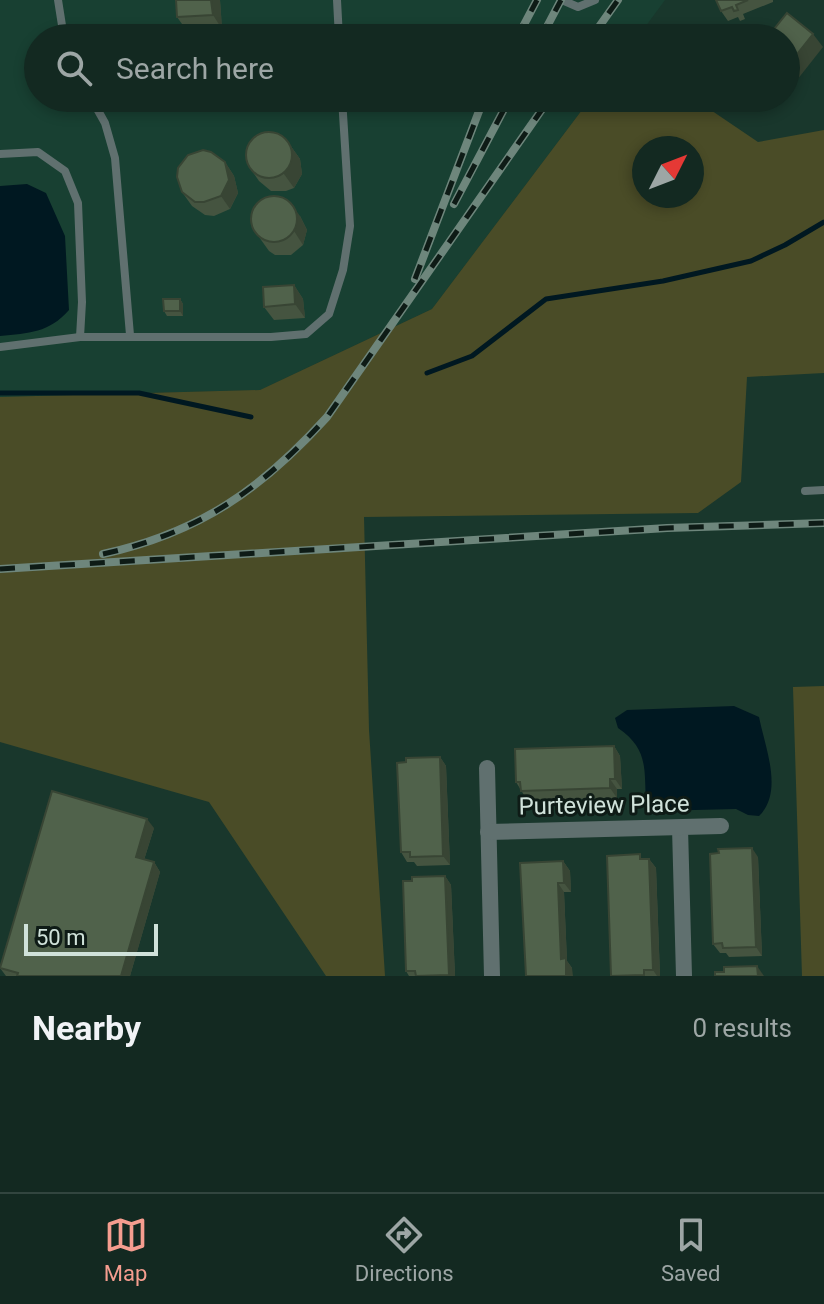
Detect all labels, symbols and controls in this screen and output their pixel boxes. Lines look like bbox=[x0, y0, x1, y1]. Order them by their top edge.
search box bbox=[24, 24, 800, 112]
icon: search bbox=[52, 46, 96, 90]
text: Search here bbox=[116, 51, 274, 86]
north arrow bbox=[632, 136, 704, 208]
street label: Purteview Place bbox=[518, 790, 690, 820]
scale bar bbox=[24, 920, 158, 956]
text: 50 m bbox=[36, 925, 85, 950]
text: Nearby bbox=[32, 1008, 141, 1048]
text: 0 results bbox=[693, 1013, 792, 1043]
tab: Map bbox=[104, 1213, 148, 1286]
tab: Directions bbox=[355, 1213, 454, 1286]
tab: Saved bbox=[661, 1213, 720, 1286]

